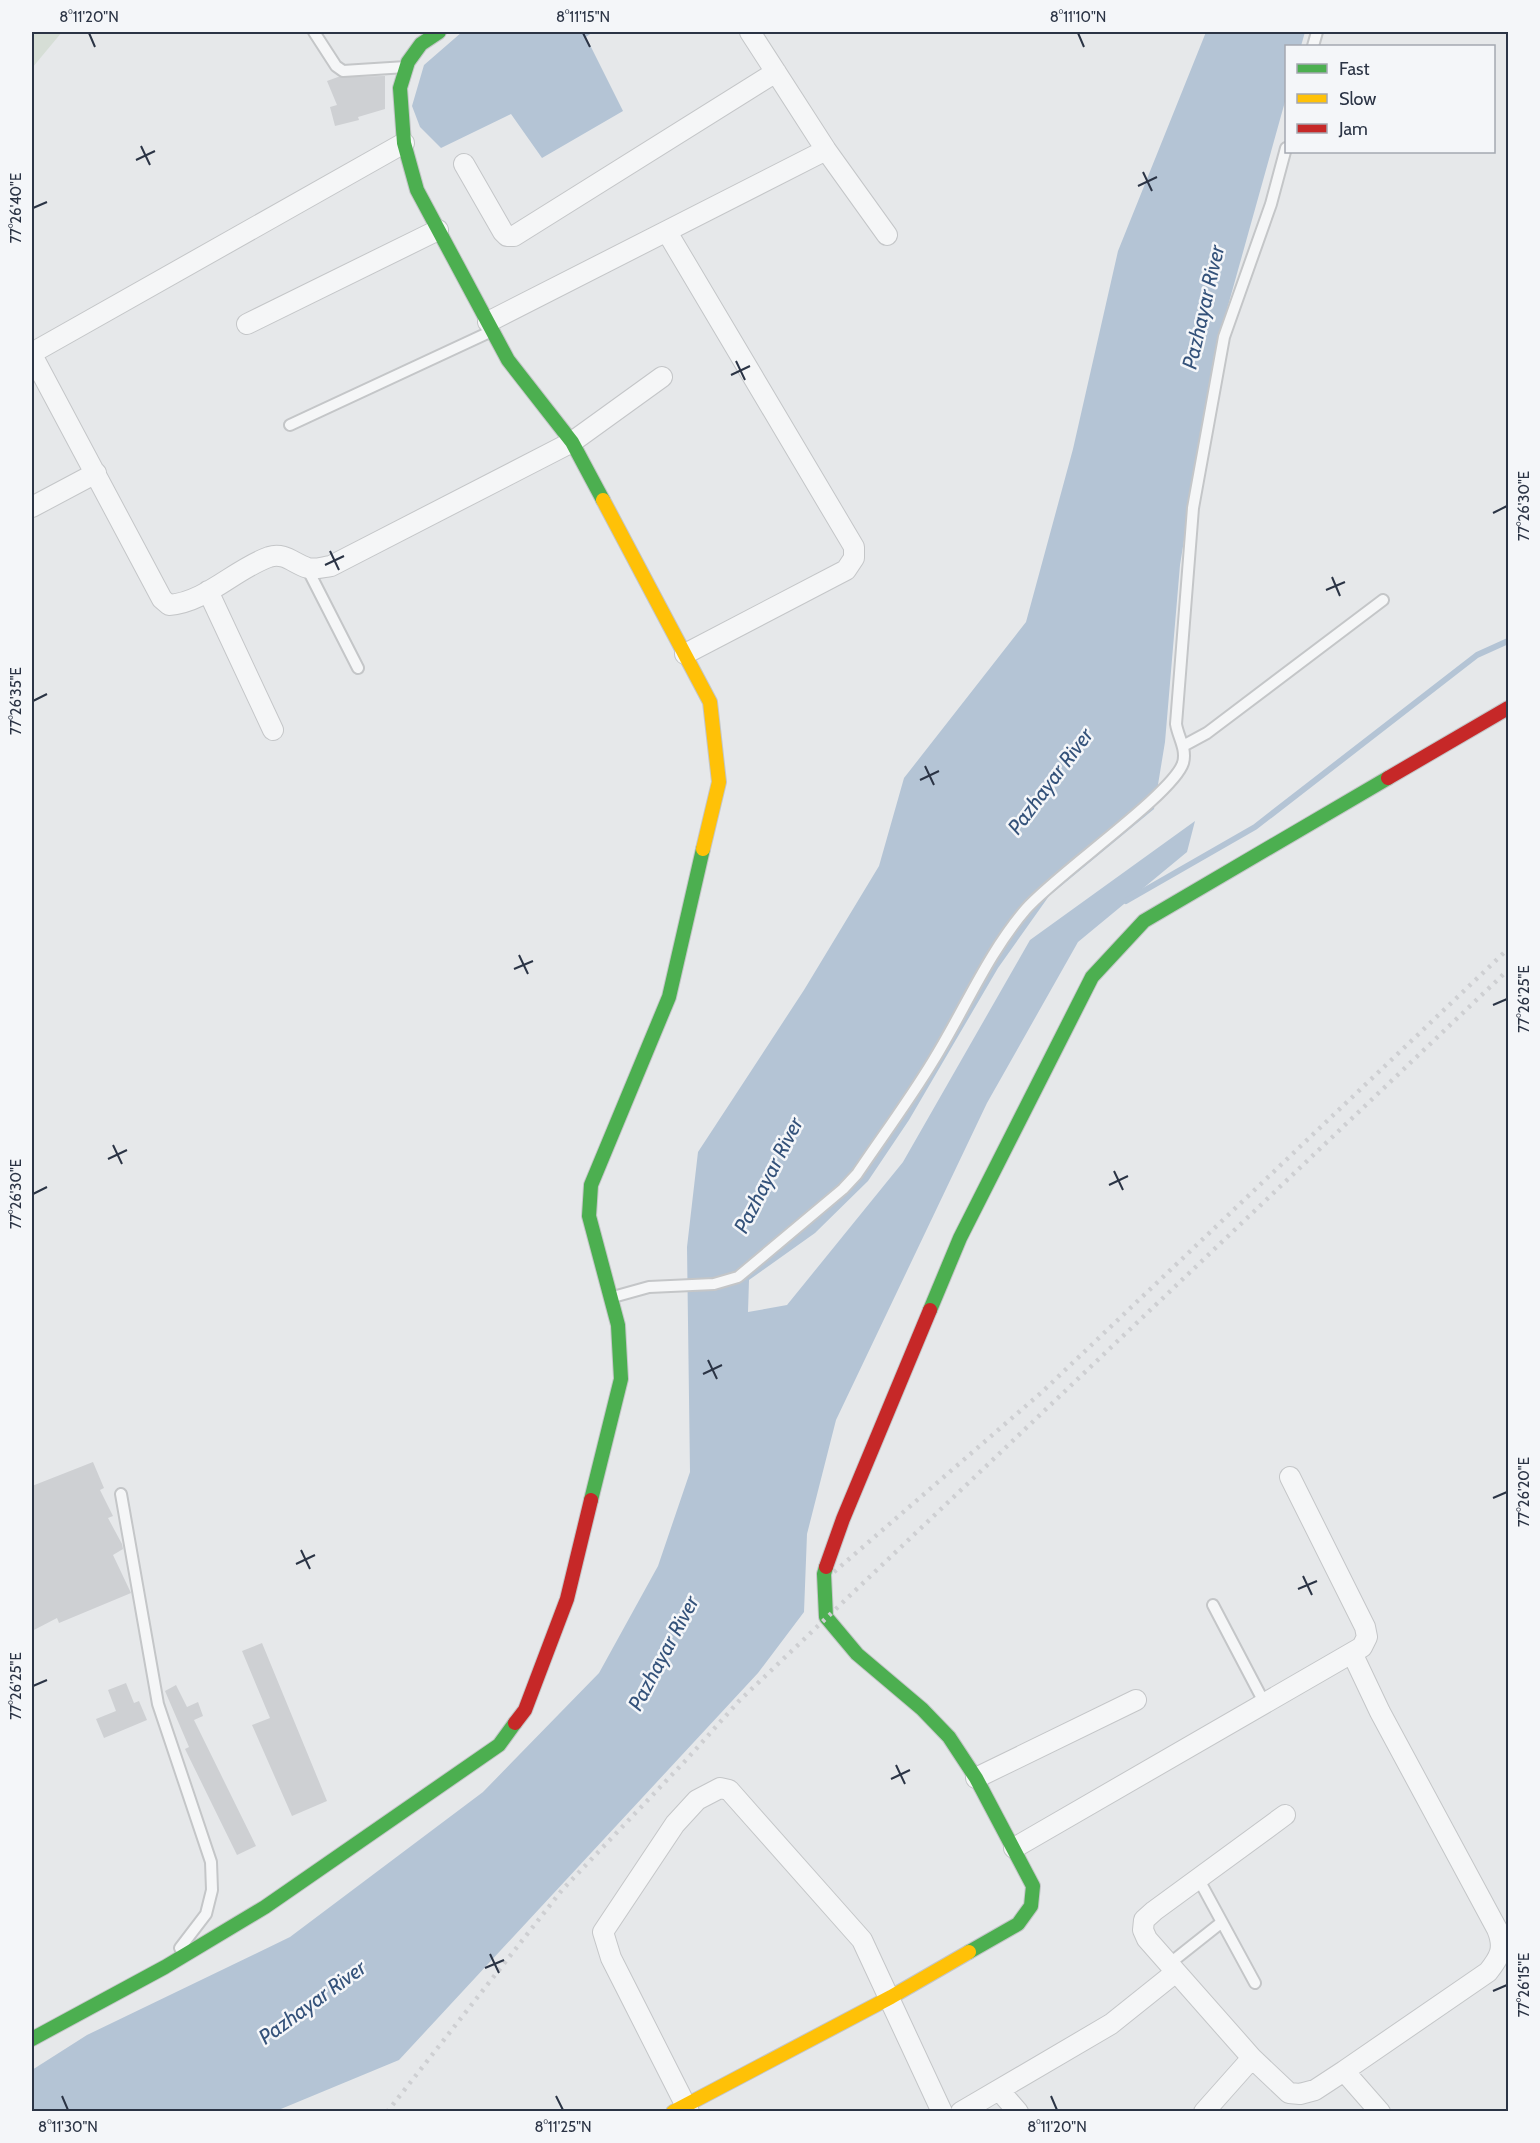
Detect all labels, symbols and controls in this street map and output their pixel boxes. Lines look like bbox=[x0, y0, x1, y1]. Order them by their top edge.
text: 8°11'20"N bbox=[59, 8, 119, 26]
text: 8°11'15"N bbox=[556, 8, 610, 26]
text: 8°11'10"N bbox=[1050, 8, 1106, 26]
legend bbox=[1285, 45, 1495, 153]
text: Fast bbox=[1339, 58, 1370, 80]
text: Slow bbox=[1339, 88, 1376, 110]
text: Jam bbox=[1338, 118, 1368, 140]
text: 77°26'40"E bbox=[7, 173, 25, 243]
water label: Pazhayar River bbox=[1177, 241, 1230, 371]
text: 77°26'30"E bbox=[1515, 471, 1533, 541]
text: 77°26'35"E bbox=[7, 667, 25, 735]
water label: Pazhayar River bbox=[1002, 722, 1099, 839]
text: 77°26'25"E bbox=[1515, 965, 1533, 1033]
water label: Pazhayar River bbox=[728, 1112, 808, 1237]
text: 77°26'30"E bbox=[7, 1159, 25, 1229]
text: 77°26'20"E bbox=[1515, 1457, 1533, 1527]
water label: Pazhayar River bbox=[622, 1590, 704, 1715]
text: 77°26'25"E bbox=[7, 1652, 25, 1720]
text: 77°26'15"E bbox=[1515, 1953, 1533, 2017]
water label: Pazhayar River bbox=[254, 1954, 372, 2049]
text: 8°11'30"N bbox=[38, 2118, 98, 2136]
text: 8°11'25"N bbox=[534, 2118, 592, 2136]
text: 8°11'20"N bbox=[1027, 2118, 1087, 2136]

